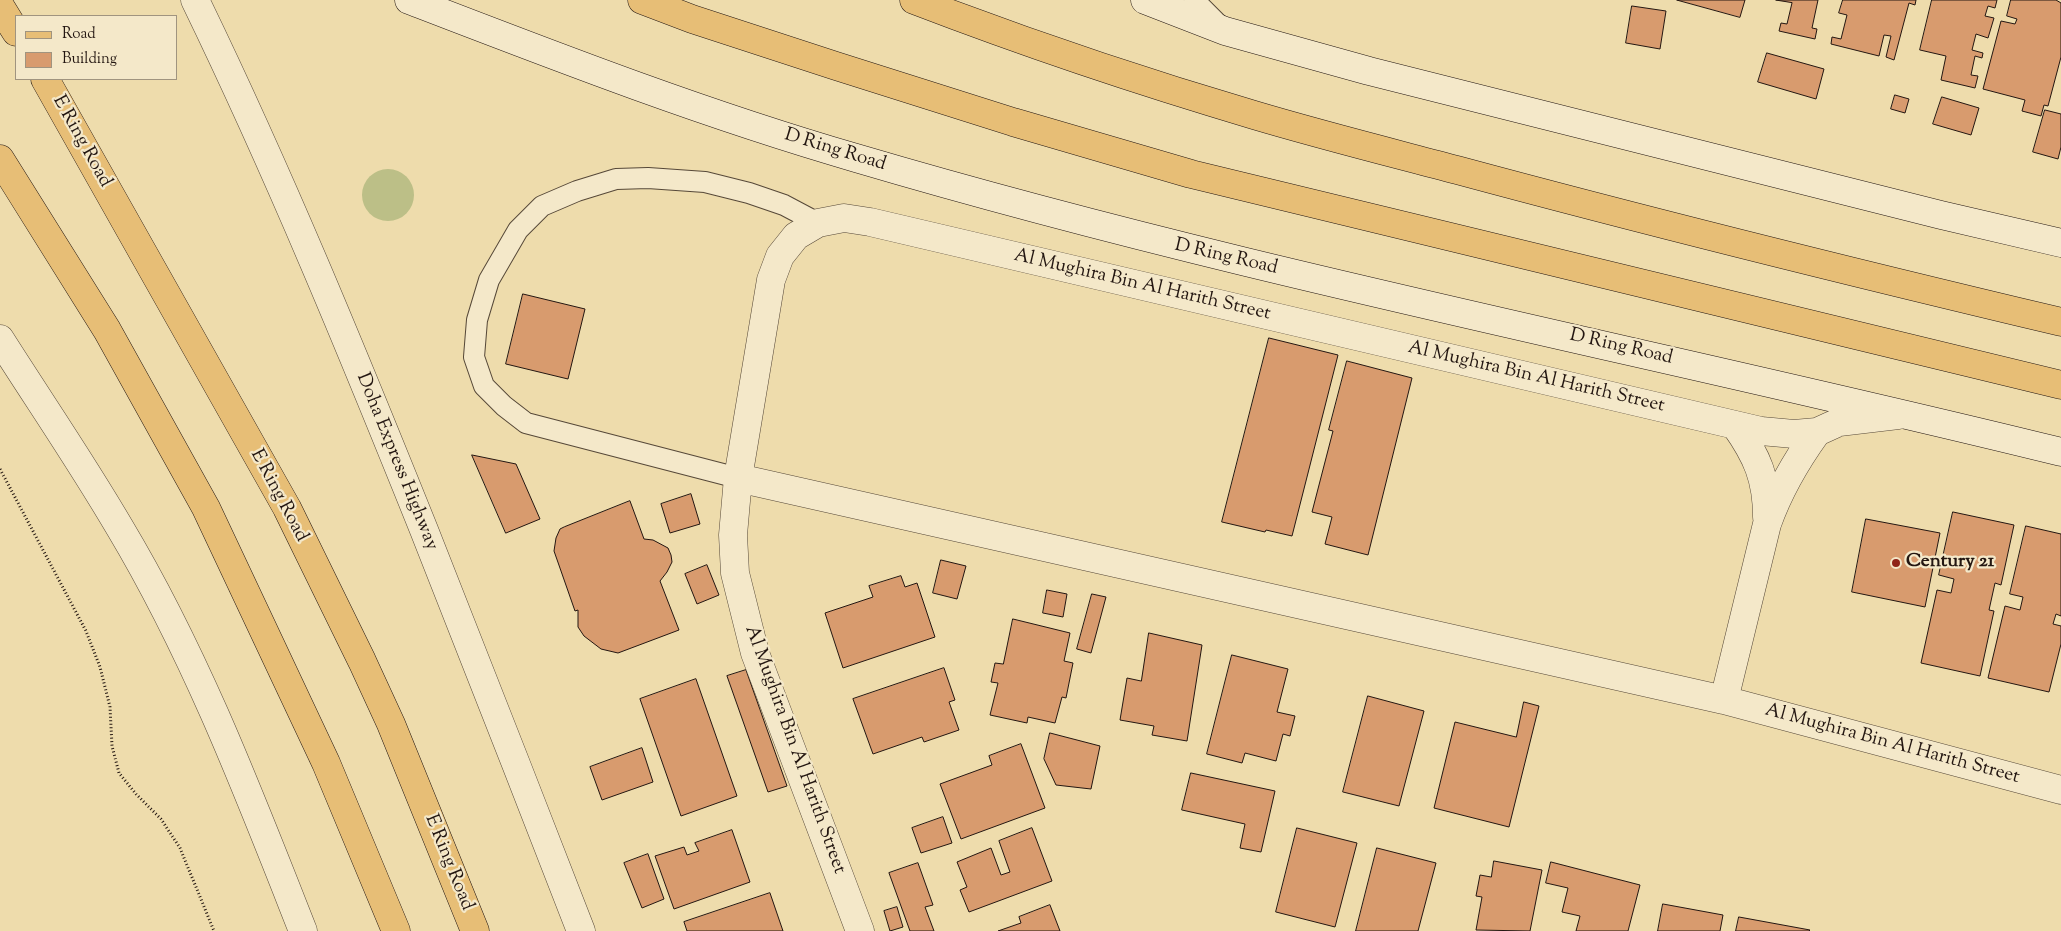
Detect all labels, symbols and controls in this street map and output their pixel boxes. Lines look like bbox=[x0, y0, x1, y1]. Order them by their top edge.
legend bbox=[15, 15, 178, 80]
text: Road bbox=[62, 24, 96, 45]
text: Building bbox=[62, 49, 117, 70]
street label: E Ring Road bbox=[46, 92, 116, 192]
street label: D Ring Road bbox=[781, 125, 889, 177]
street label: D Ring Road bbox=[1172, 235, 1280, 281]
street label: Al Mughira Bin Al Harith Street bbox=[1011, 245, 1273, 327]
street label: D Ring Road bbox=[1567, 325, 1675, 371]
street label: Al Mughira Bin Al Harith Street bbox=[1405, 337, 1667, 419]
street label: Doha Express Highway bbox=[350, 370, 442, 554]
street label: E Ring Road bbox=[244, 446, 312, 546]
place label: Century 21 bbox=[1906, 552, 1994, 574]
marker: Century 21 bbox=[1890, 557, 1902, 569]
street label: Al Mughira Bin Al Harith Street bbox=[738, 623, 850, 877]
street label: Al Mughira Bin Al Harith Street bbox=[1762, 700, 2022, 790]
street label: E Ring Road bbox=[418, 812, 478, 914]

